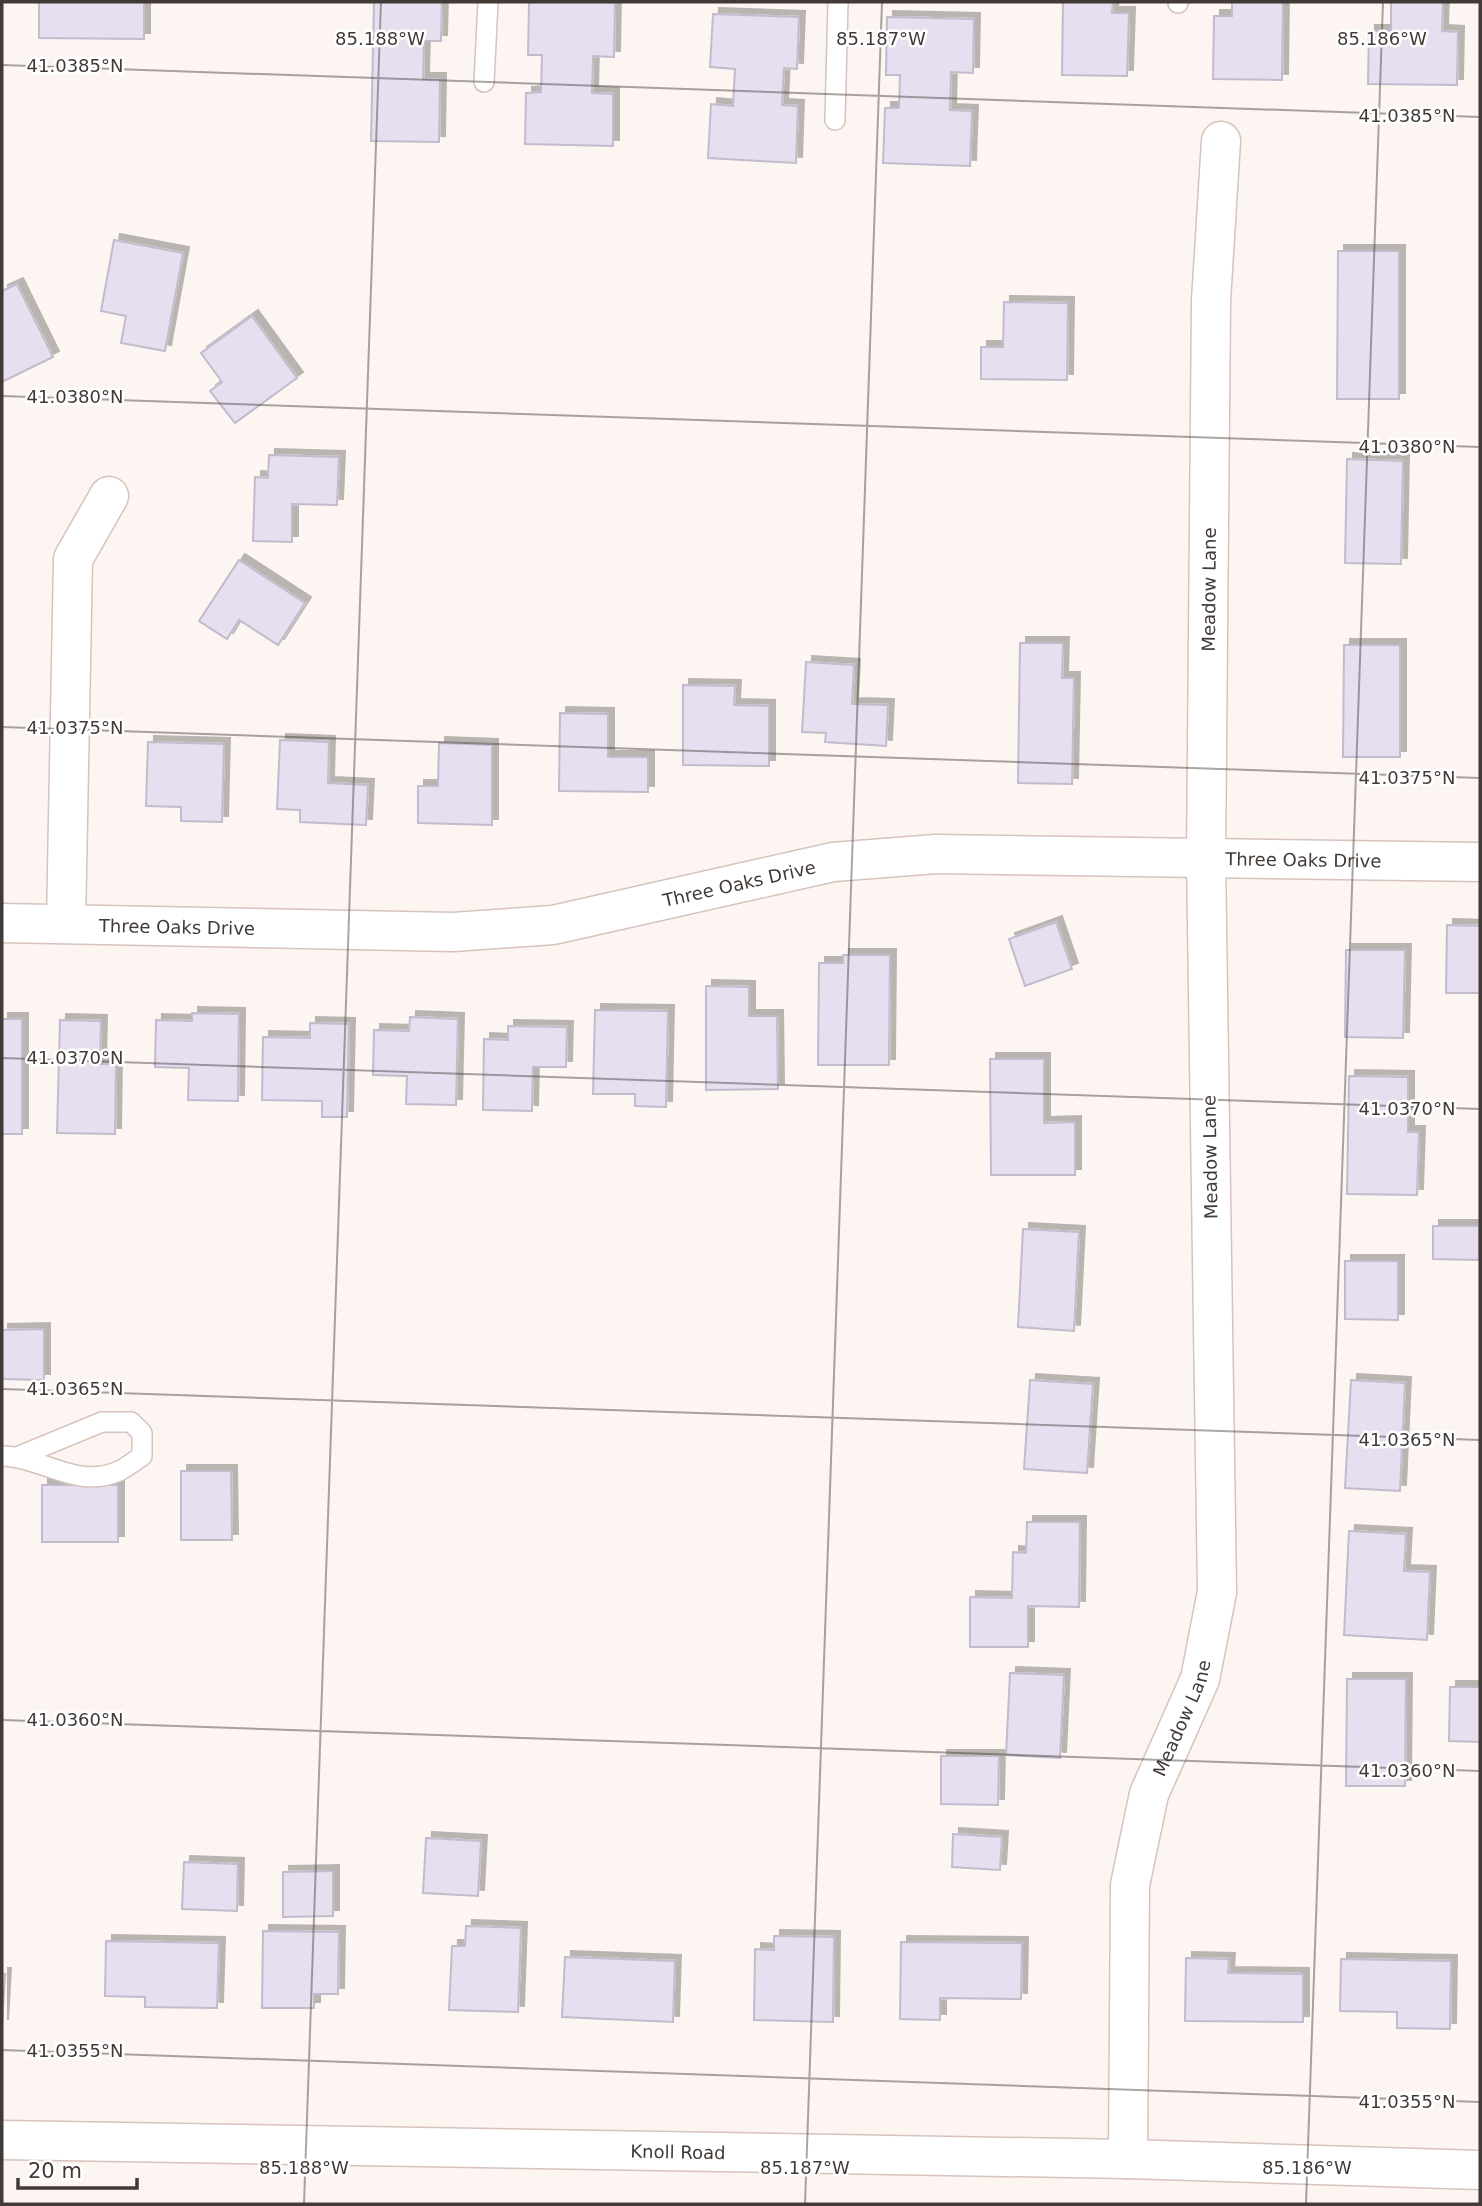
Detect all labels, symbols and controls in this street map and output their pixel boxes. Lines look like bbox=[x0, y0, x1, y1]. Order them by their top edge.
text: 85.188°W bbox=[335, 28, 425, 49]
text: 85.187°W bbox=[836, 28, 926, 49]
text: 85.186°W bbox=[1337, 28, 1427, 49]
text: 41.0385°N bbox=[27, 55, 123, 76]
text: 41.0385°N bbox=[1359, 105, 1455, 126]
text: 41.0380°N bbox=[27, 386, 123, 407]
text: 41.0380°N bbox=[1359, 436, 1455, 457]
street label: Meadow Lane bbox=[1197, 527, 1219, 652]
text: 41.0375°N bbox=[27, 717, 123, 738]
text: 41.0375°N bbox=[1359, 767, 1455, 788]
street label: Three Oaks Drive bbox=[1224, 848, 1382, 871]
street label: Three Oaks Drive bbox=[660, 856, 817, 911]
street label: Three Oaks Drive bbox=[98, 914, 255, 939]
text: 41.0370°N bbox=[27, 1047, 123, 1068]
street label: Meadow Lane bbox=[1198, 1095, 1222, 1219]
text: 41.0370°N bbox=[1359, 1098, 1455, 1119]
text: 41.0365°N bbox=[27, 1378, 123, 1399]
text: 41.0365°N bbox=[1359, 1429, 1455, 1450]
street label: Meadow Lane bbox=[1148, 1658, 1214, 1779]
text: 41.0360°N bbox=[27, 1709, 123, 1730]
text: 41.0360°N bbox=[1359, 1760, 1455, 1781]
text: 41.0355°N bbox=[27, 2040, 123, 2061]
text: 41.0355°N bbox=[1359, 2091, 1455, 2112]
street label: Knoll Road bbox=[630, 2140, 726, 2163]
scale bar bbox=[18, 2146, 136, 2190]
text: 85.188°W bbox=[259, 2157, 349, 2178]
text: 85.187°W bbox=[760, 2157, 850, 2178]
text: 85.186°W bbox=[1262, 2157, 1352, 2178]
text: 20 m bbox=[28, 2159, 82, 2183]

